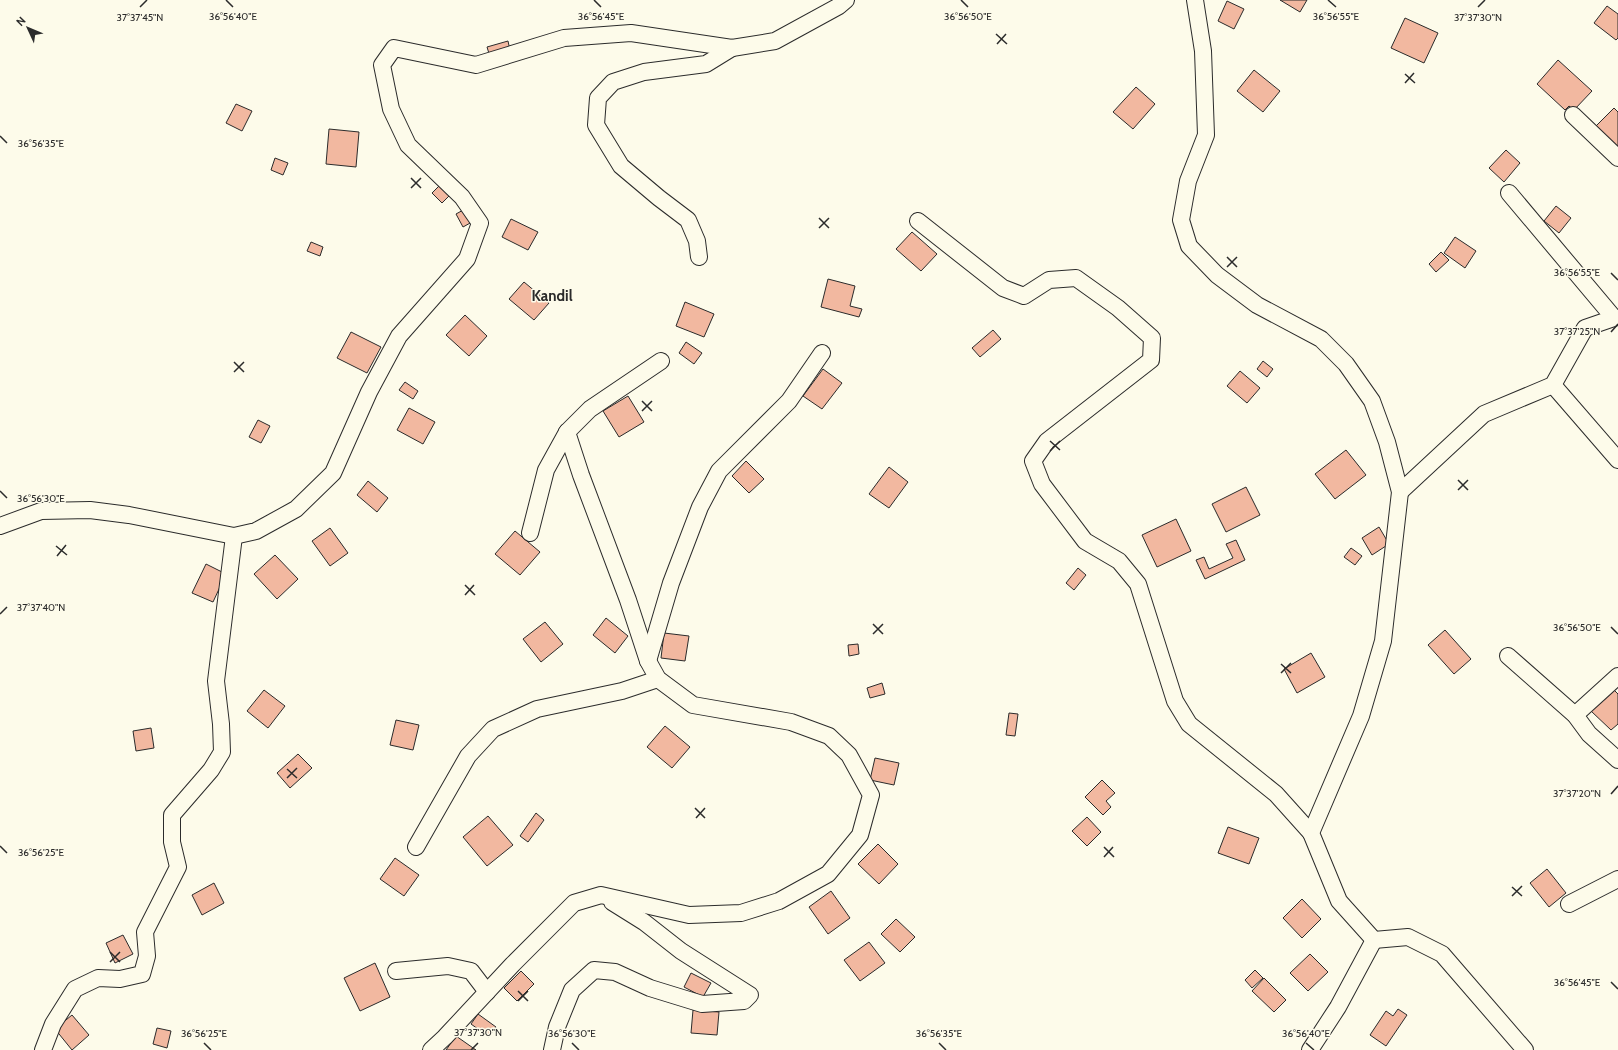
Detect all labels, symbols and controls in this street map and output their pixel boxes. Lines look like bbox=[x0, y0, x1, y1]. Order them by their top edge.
north arrow bbox=[8, 8, 48, 48]
text: 36°56'40"E bbox=[209, 10, 257, 23]
text: 36°56'45"E bbox=[578, 10, 625, 23]
text: 36°56'50"E bbox=[944, 10, 992, 23]
text: 36°56'55"E bbox=[1313, 10, 1360, 23]
text: 37°37'45"N bbox=[117, 11, 163, 24]
text: 37°37'30"N bbox=[1454, 11, 1502, 24]
text: N bbox=[13, 13, 29, 29]
text: 36°56'35"E bbox=[18, 137, 65, 150]
text: 36°56'55"E bbox=[1554, 266, 1601, 279]
district label: Kandil bbox=[531, 287, 573, 305]
text: 37°37'25"N bbox=[1554, 325, 1600, 338]
text: 36°56'30"E bbox=[17, 492, 65, 505]
text: 37°37'40"N bbox=[17, 601, 65, 614]
text: 36°56'50"E bbox=[1553, 621, 1601, 634]
text: 37°37'20"N bbox=[1553, 787, 1601, 800]
text: 36°56'25"E bbox=[18, 846, 65, 859]
text: 36°56'45"E bbox=[1554, 976, 1601, 989]
text: 37°37'30"N bbox=[454, 1026, 502, 1039]
text: 36°56'25"E bbox=[181, 1027, 228, 1040]
text: 36°56'30"E bbox=[548, 1027, 596, 1040]
text: 36°56'35"E bbox=[916, 1027, 963, 1040]
text: 36°56'40"E bbox=[1282, 1027, 1330, 1040]

